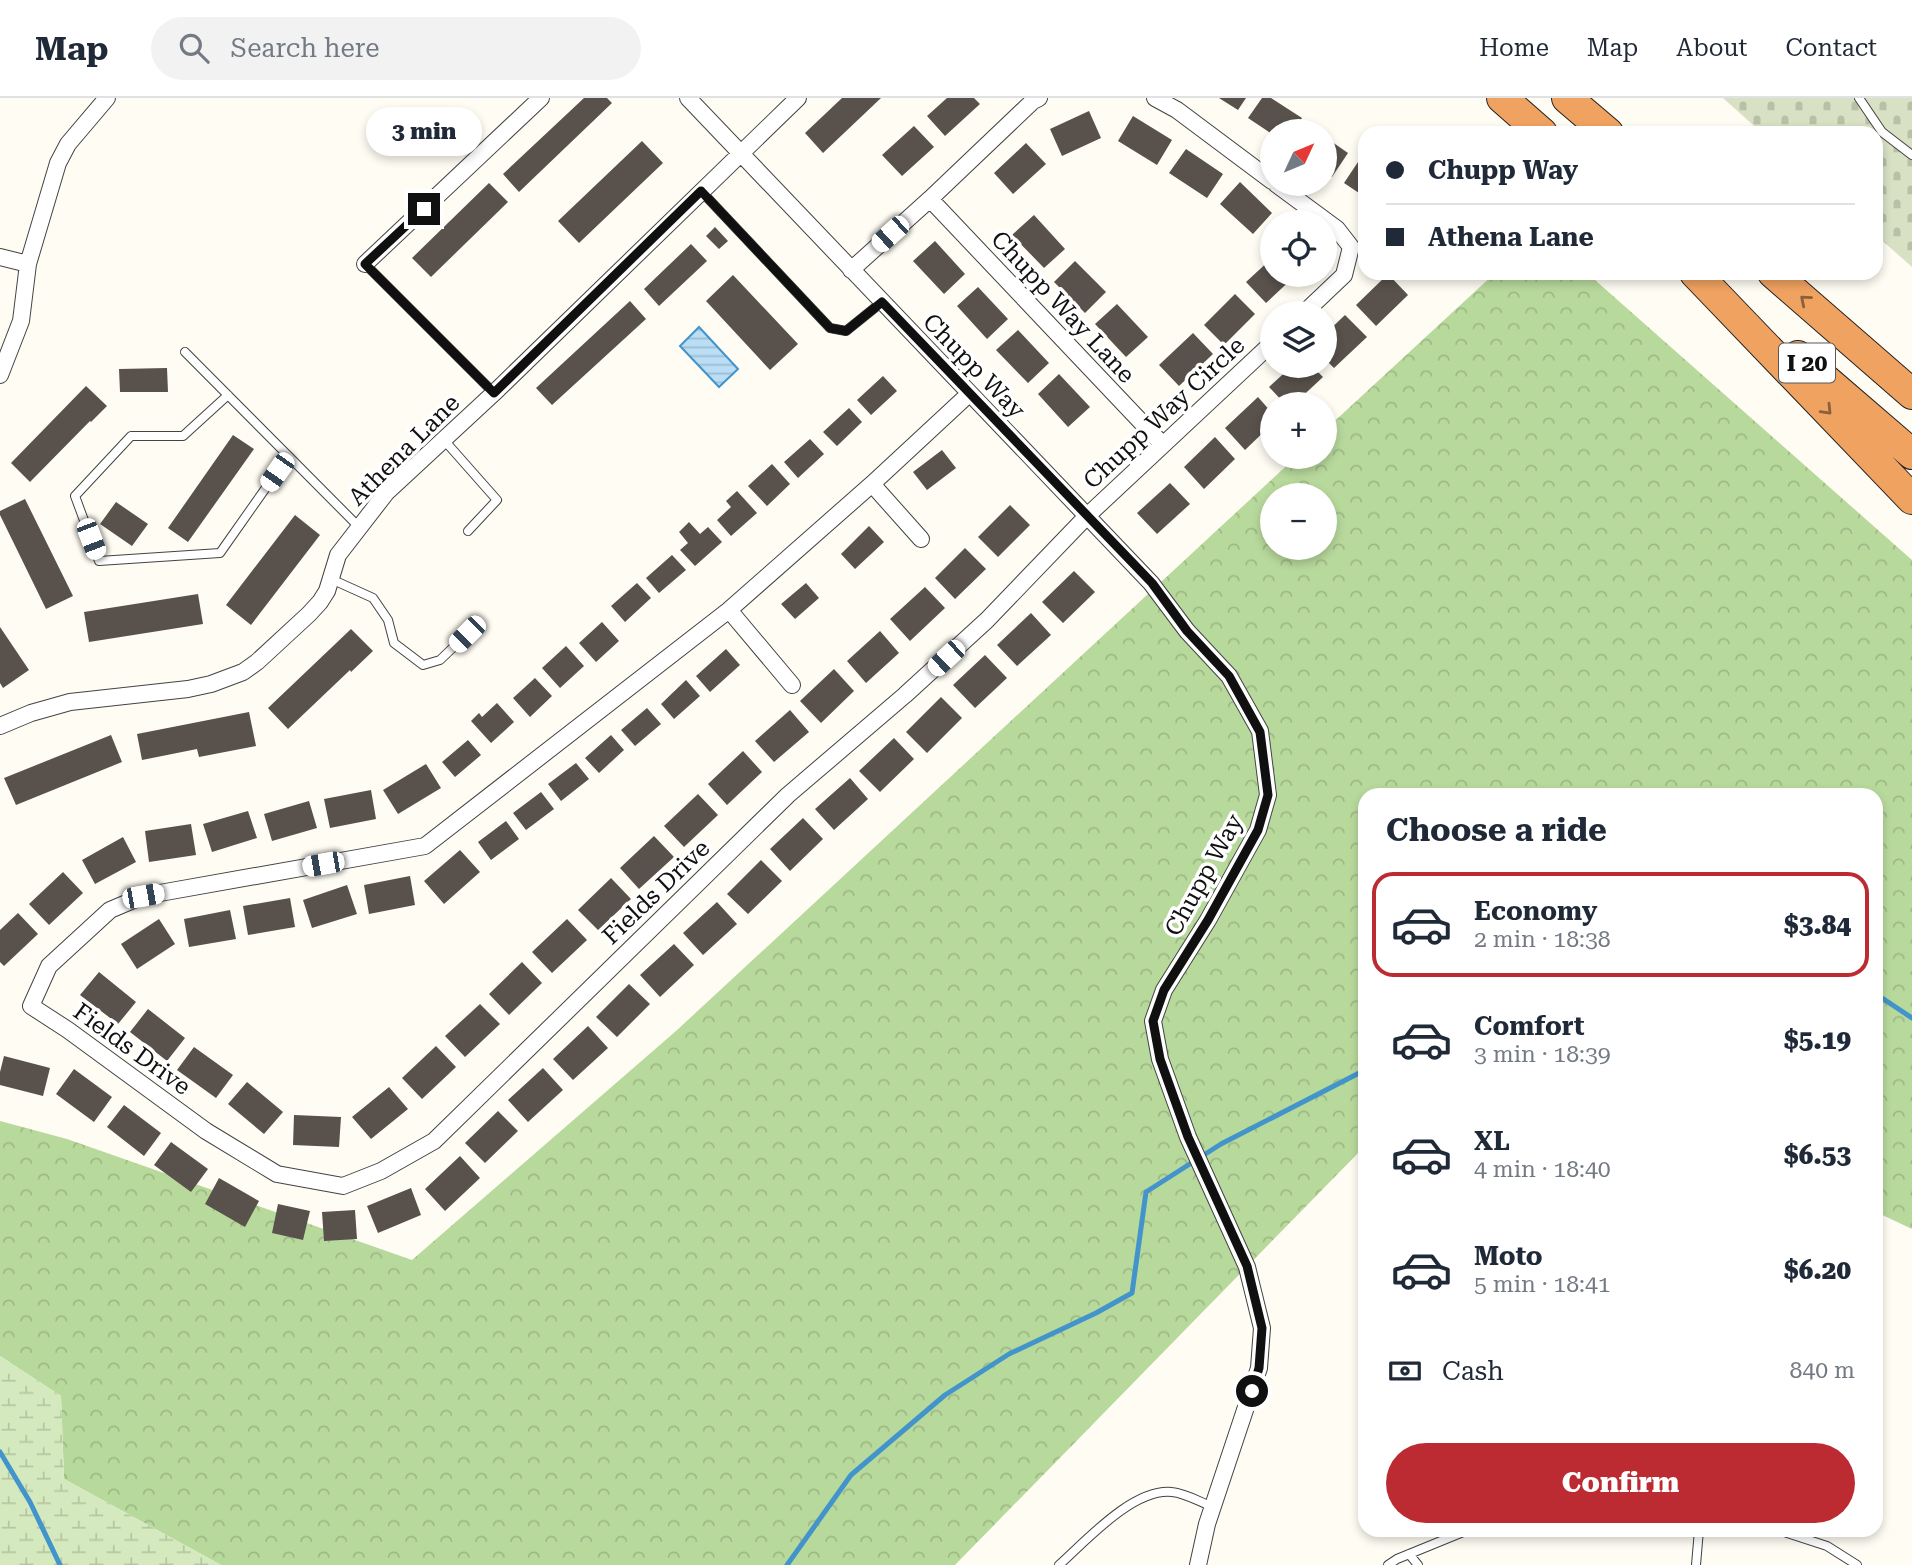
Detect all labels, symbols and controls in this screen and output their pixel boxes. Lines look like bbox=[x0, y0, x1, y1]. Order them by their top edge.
search box bbox=[151, 17, 641, 80]
text: Map bbox=[35, 29, 109, 68]
icon: search bbox=[175, 29, 213, 67]
text: Search here bbox=[231, 33, 380, 63]
text: Home bbox=[1479, 34, 1549, 62]
text: Map bbox=[1587, 34, 1638, 62]
text: About bbox=[1676, 34, 1747, 62]
text: Contact bbox=[1785, 34, 1877, 62]
callout: 3 min bbox=[366, 108, 482, 156]
text: 3 min bbox=[392, 118, 456, 145]
north arrow bbox=[1260, 119, 1337, 196]
map controls bbox=[1260, 119, 1337, 560]
text: Chupp Way bbox=[1428, 155, 1578, 185]
route end bbox=[408, 193, 440, 225]
button: locate bbox=[1260, 210, 1337, 287]
car bbox=[868, 212, 913, 256]
text: Athena Lane bbox=[1428, 222, 1594, 252]
street label: Chupp Way Lane bbox=[985, 225, 1141, 389]
one-way arrow bbox=[1801, 296, 1814, 308]
button: layers bbox=[1260, 301, 1337, 378]
street label: Chupp Way bbox=[917, 308, 1031, 425]
street label: Chupp Way Circle bbox=[1078, 331, 1250, 495]
road number: I 20 bbox=[1779, 344, 1835, 382]
street label: Athena Lane bbox=[343, 389, 465, 511]
button: + bbox=[1260, 392, 1337, 469]
one-way arrow bbox=[1819, 402, 1832, 415]
car bbox=[257, 449, 298, 495]
button: − bbox=[1260, 483, 1337, 560]
car bbox=[74, 516, 109, 562]
car bbox=[445, 612, 490, 656]
car bbox=[924, 636, 969, 680]
street label: Chupp Way bbox=[1159, 809, 1249, 941]
text: Choose a ride bbox=[1386, 811, 1607, 849]
street label: Fields Drive bbox=[597, 834, 715, 950]
car bbox=[301, 850, 346, 878]
car bbox=[121, 882, 166, 910]
icon: car bbox=[1390, 893, 1453, 956]
text: Economy bbox=[1474, 896, 1597, 926]
text: $3.84 bbox=[1784, 910, 1851, 940]
text: 2 min · 18:38 bbox=[1474, 926, 1611, 953]
street label: Fields Drive bbox=[68, 997, 196, 1101]
icon: car bbox=[1390, 1008, 1453, 1071]
text: Comfort bbox=[1474, 1011, 1584, 1041]
text: $5.19 bbox=[1784, 1025, 1851, 1055]
text: 3 min · 18:39 bbox=[1474, 1041, 1611, 1068]
icon: car bbox=[1390, 1123, 1453, 1186]
text: XL bbox=[1474, 1126, 1510, 1156]
text: $6.53 bbox=[1784, 1140, 1851, 1170]
text: 4 min · 18:40 bbox=[1474, 1156, 1611, 1183]
icon: car bbox=[1390, 1238, 1453, 1301]
text: Moto bbox=[1474, 1241, 1543, 1271]
text: $6.20 bbox=[1784, 1255, 1851, 1285]
text: 5 min · 18:41 bbox=[1474, 1271, 1611, 1298]
icon: cash bbox=[1386, 1352, 1424, 1390]
text: Cash bbox=[1442, 1356, 1504, 1386]
text: 840 m bbox=[1790, 1357, 1855, 1384]
route start bbox=[1236, 1375, 1268, 1407]
button: Confirm bbox=[1386, 1443, 1855, 1523]

